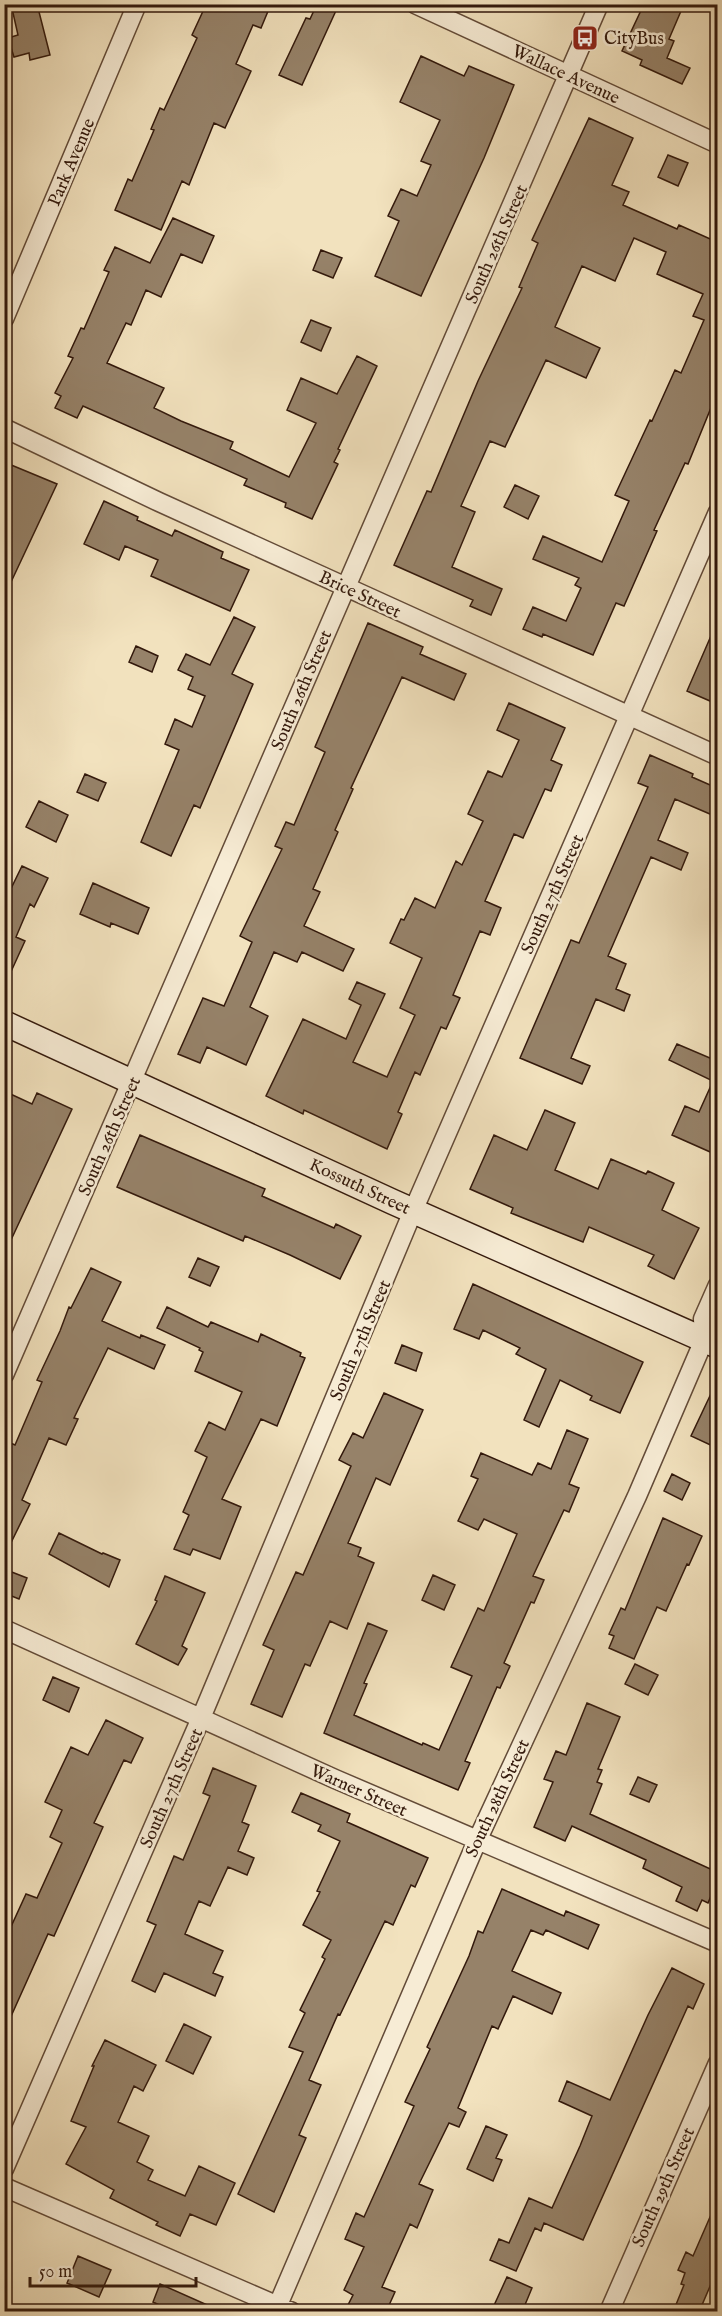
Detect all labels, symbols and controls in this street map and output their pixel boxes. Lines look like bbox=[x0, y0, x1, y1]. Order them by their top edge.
bus stop icon: CityBus bbox=[570, 23, 600, 53]
place label: CityBus bbox=[604, 28, 664, 51]
street label: Wallace Avenue bbox=[508, 40, 623, 110]
street label: Park Avenue bbox=[44, 115, 101, 210]
street label: South 26th Street bbox=[461, 181, 534, 308]
street label: Brice Street bbox=[315, 566, 404, 624]
street label: South 26th Street bbox=[267, 627, 338, 754]
street label: South 27th Street bbox=[517, 831, 590, 958]
street label: South 26th Street bbox=[74, 1073, 147, 1200]
street label: Kossuth Street bbox=[305, 1154, 414, 1221]
street label: South 27th Street bbox=[326, 1277, 397, 1404]
street label: South 27th Street bbox=[136, 1725, 209, 1852]
street label: South 28th Street bbox=[461, 1736, 536, 1861]
street label: Warner Street bbox=[306, 1760, 410, 1823]
street label: South 29th Street bbox=[628, 2124, 701, 2251]
scale bar bbox=[30, 2250, 196, 2288]
text: 50 m bbox=[39, 2261, 72, 2284]

